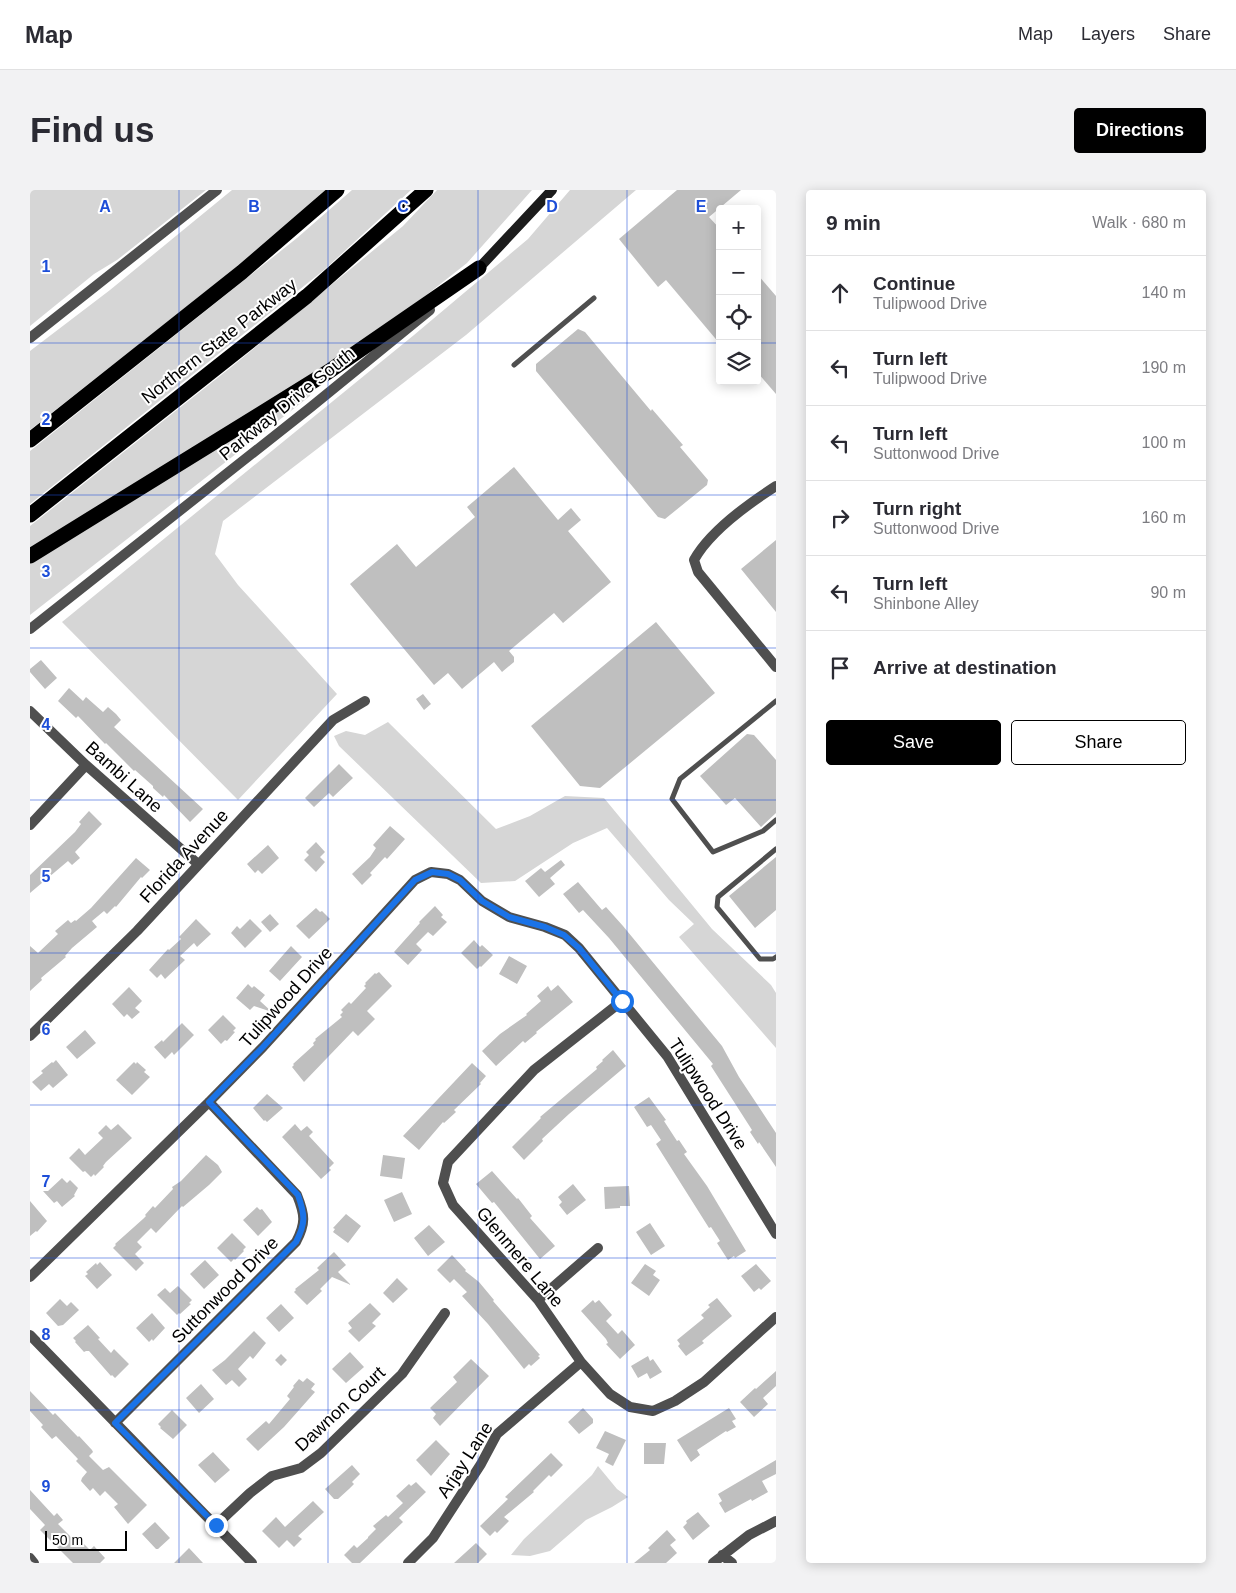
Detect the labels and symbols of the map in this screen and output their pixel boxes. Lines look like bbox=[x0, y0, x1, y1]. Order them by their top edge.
text: A bbox=[99, 198, 111, 215]
text: B bbox=[248, 198, 260, 215]
text: C bbox=[397, 198, 409, 215]
text: D bbox=[546, 198, 558, 215]
text: E bbox=[696, 198, 707, 215]
text: 1 bbox=[42, 258, 51, 275]
street label: Northern State Parkway bbox=[138, 274, 300, 408]
street label: Parkway Drive South bbox=[215, 343, 359, 465]
text: 2 bbox=[42, 411, 51, 428]
text: 3 bbox=[42, 563, 51, 580]
text: 4 bbox=[42, 716, 51, 733]
street label: Bambi Lane bbox=[82, 737, 166, 817]
street label: Florida Avenue bbox=[136, 805, 232, 907]
text: 5 bbox=[42, 868, 51, 885]
street label: Tulipwood Drive bbox=[236, 943, 336, 1051]
route start bbox=[611, 990, 634, 1013]
text: 6 bbox=[42, 1021, 51, 1038]
street label: Tulipwood Drive bbox=[665, 1035, 751, 1153]
text: 7 bbox=[42, 1173, 51, 1190]
street label: Glenmere Lane bbox=[472, 1203, 568, 1311]
street label: Suttonwood Drive bbox=[168, 1233, 282, 1347]
text: 8 bbox=[42, 1326, 51, 1343]
street label: Dawnon Court bbox=[291, 1362, 389, 1456]
street label: Arjay Lane bbox=[433, 1418, 497, 1502]
text: 9 bbox=[42, 1478, 51, 1495]
route end bbox=[205, 1514, 228, 1537]
scale bar bbox=[45, 1528, 128, 1551]

